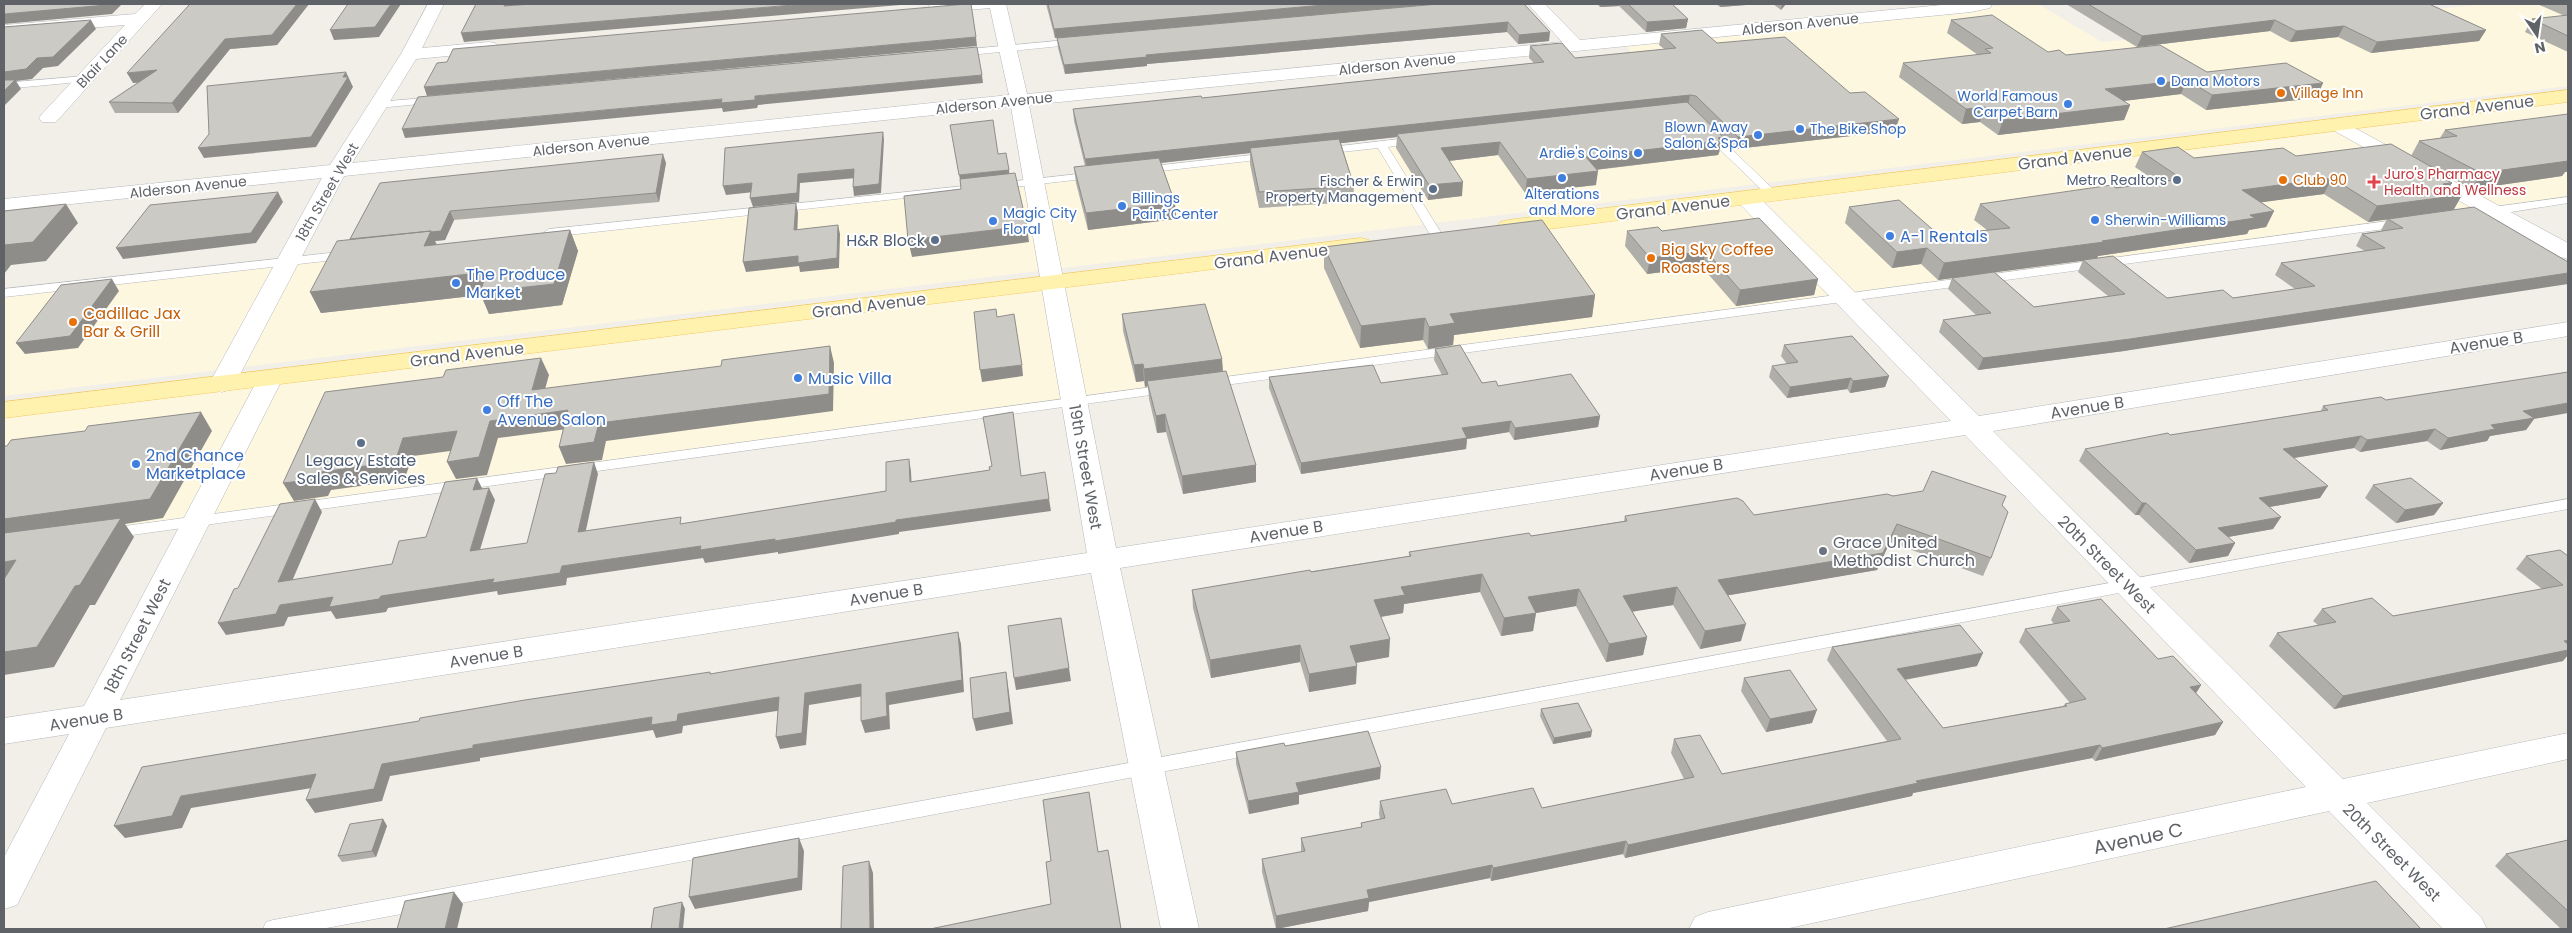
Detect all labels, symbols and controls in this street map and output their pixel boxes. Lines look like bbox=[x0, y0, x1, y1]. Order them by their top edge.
street label: Alderson Avenue bbox=[1740, 8, 1860, 40]
north arrow bbox=[2512, 10, 2562, 60]
street label: Blair Lane bbox=[72, 29, 132, 92]
text: N bbox=[2533, 37, 2547, 59]
street label: Alderson Avenue bbox=[1337, 48, 1457, 80]
place label: Dana Motors bbox=[2171, 71, 2260, 91]
marker: Dana Motors bbox=[2155, 75, 2167, 87]
place label: Village Inn bbox=[2291, 83, 2364, 103]
place label: World Famous Carpet Barn bbox=[1957, 86, 2058, 122]
street label: Alderson Avenue bbox=[934, 87, 1054, 119]
marker: Village Inn bbox=[2275, 87, 2287, 99]
street label: Grand Avenue bbox=[2419, 89, 2535, 126]
marker: World Famous Carpet Barn bbox=[2062, 98, 2074, 110]
place label: Blown Away Salon & Spa bbox=[1664, 117, 1748, 153]
place label: The Bike Shop bbox=[1810, 119, 1906, 139]
marker: The Bike Shop bbox=[1794, 123, 1806, 135]
street label: Alderson Avenue bbox=[531, 129, 651, 161]
marker: Blown Away Salon & Spa bbox=[1752, 129, 1764, 141]
street label: 18th Street West bbox=[291, 139, 363, 245]
street label: Grand Avenue bbox=[2017, 139, 2133, 176]
place label: Ardie's Coins bbox=[1539, 143, 1628, 163]
marker: Ardie's Coins bbox=[1632, 147, 1644, 159]
place label: Juro's Pharmacy Health and Wellness bbox=[2384, 164, 2526, 200]
place label: Metro Realtors bbox=[2067, 170, 2167, 190]
place label: Club 90 bbox=[2293, 170, 2347, 190]
street label: Alderson Avenue bbox=[128, 171, 248, 203]
place label: Fischer & Erwin Property Management bbox=[1265, 171, 1423, 207]
marker: Alterations and More bbox=[1556, 172, 1568, 184]
marker: Metro Realtors bbox=[2171, 174, 2183, 186]
marker: Club 90 bbox=[2277, 174, 2289, 186]
marker: Juro's Pharmacy Health and Wellness bbox=[2368, 176, 2380, 188]
marker: Fischer & Erwin Property Management bbox=[1427, 183, 1439, 195]
place label: Alterations and More bbox=[1524, 184, 1600, 220]
place label: Billings Paint Center bbox=[1132, 188, 1218, 224]
street label: Grand Avenue bbox=[1615, 189, 1731, 226]
marker: Billings Paint Center bbox=[1116, 200, 1128, 212]
place label: Magic City Floral bbox=[1003, 203, 1077, 239]
place label: Sherwin-Williams bbox=[2105, 210, 2226, 230]
marker: Sherwin-Williams bbox=[2089, 214, 2101, 226]
marker: Magic City Floral bbox=[987, 215, 999, 227]
place label: A-1 Rentals bbox=[1900, 225, 1988, 248]
place label: H&R Block bbox=[846, 229, 926, 252]
marker: A-1 Rentals bbox=[1884, 230, 1896, 242]
marker: H&R Block bbox=[929, 234, 941, 246]
street label: Grand Avenue bbox=[1213, 238, 1329, 275]
place label: Big Sky Coffee Roasters bbox=[1661, 238, 1774, 279]
marker: Big Sky Coffee Roasters bbox=[1645, 252, 1657, 264]
place label: The Produce Market bbox=[466, 263, 565, 304]
marker: The Produce Market bbox=[450, 277, 462, 289]
street label: Grand Avenue bbox=[811, 287, 927, 324]
place label: Cadillac Jax Bar & Grill bbox=[83, 302, 181, 343]
marker: Cadillac Jax Bar & Grill bbox=[67, 316, 79, 328]
street label: Avenue B bbox=[2448, 325, 2525, 360]
street label: Grand Avenue bbox=[409, 336, 525, 373]
place label: Music Villa bbox=[808, 367, 892, 390]
marker: Music Villa bbox=[792, 372, 804, 384]
place label: Off The Avenue Salon bbox=[497, 390, 606, 431]
street label: Avenue B bbox=[2049, 390, 2126, 425]
street label: 19th Street West bbox=[1063, 403, 1108, 531]
marker: Off The Avenue Salon bbox=[481, 404, 493, 416]
marker: Legacy Estate Sales & Services bbox=[355, 437, 367, 449]
place label: 2nd Chance Marketplace bbox=[146, 444, 246, 485]
place label: Legacy Estate Sales & Services bbox=[297, 449, 425, 490]
street label: Avenue B bbox=[1648, 452, 1725, 487]
marker: 2nd Chance Marketplace bbox=[130, 458, 142, 470]
street label: 20th Street West bbox=[2052, 510, 2161, 619]
street label: Avenue B bbox=[1248, 514, 1325, 549]
place label: Grace United Methodist Church bbox=[1833, 531, 1975, 572]
marker: Grace United Methodist Church bbox=[1817, 545, 1829, 557]
street label: 18th Street West bbox=[99, 575, 176, 698]
street label: Avenue B bbox=[848, 577, 925, 612]
street label: Avenue B bbox=[448, 639, 525, 674]
street label: Avenue B bbox=[48, 702, 125, 737]
street label: 20th Street West bbox=[2337, 798, 2446, 907]
street label: Avenue C bbox=[2091, 816, 2185, 861]

